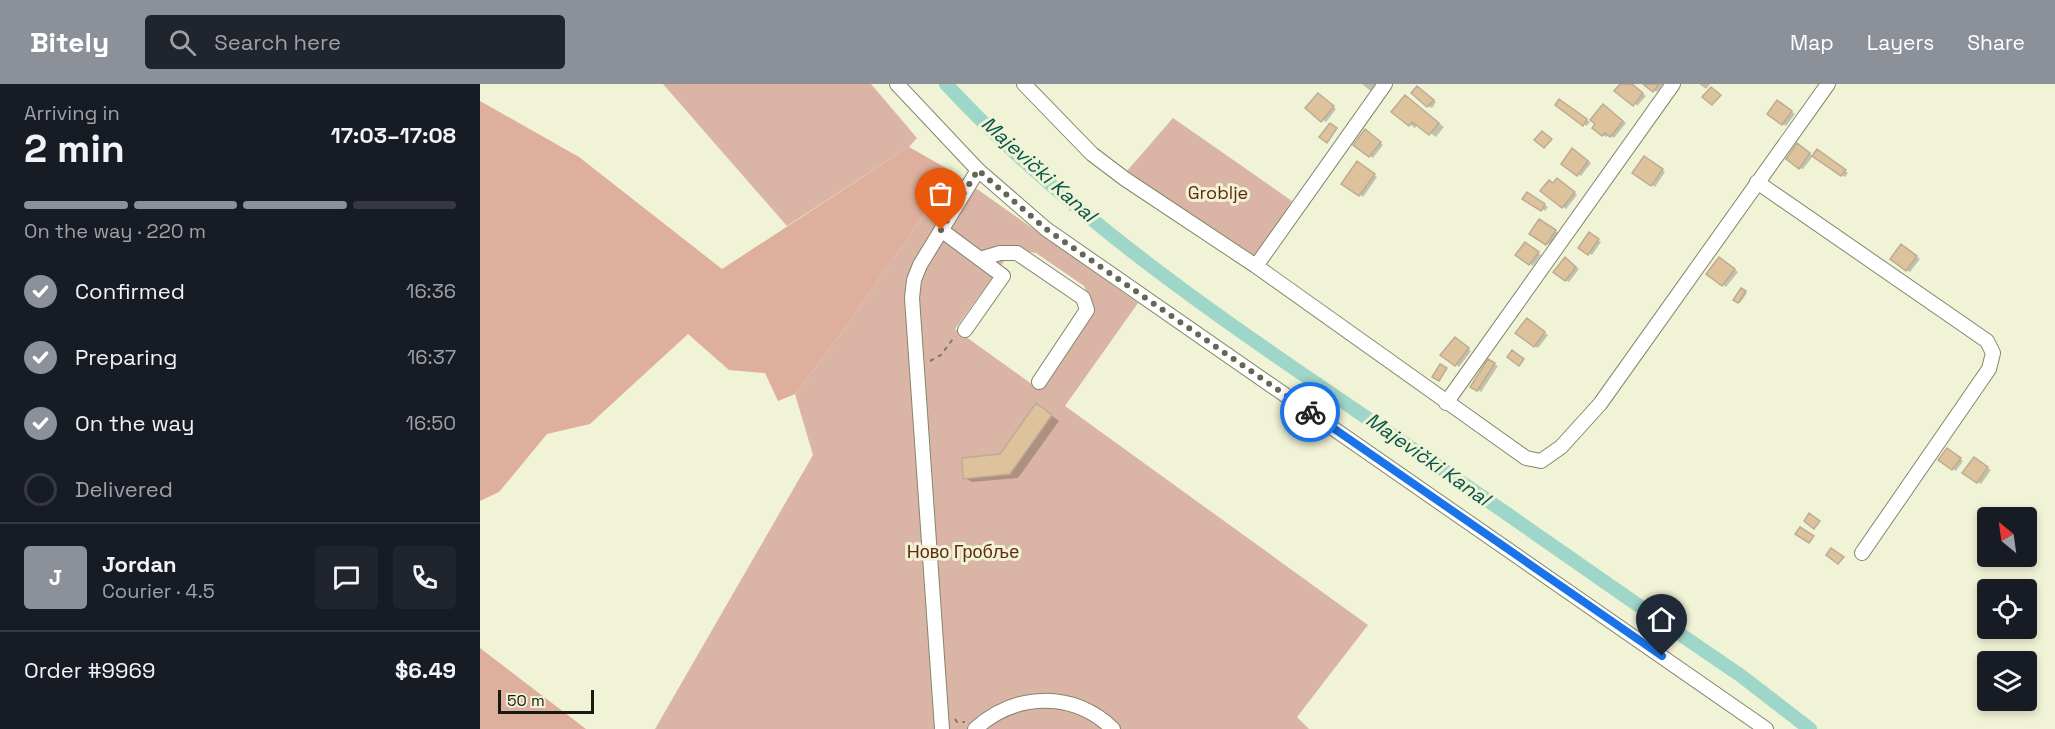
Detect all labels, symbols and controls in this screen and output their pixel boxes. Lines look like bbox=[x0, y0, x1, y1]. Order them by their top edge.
search box bbox=[145, 15, 565, 69]
text: Bitely bbox=[30, 24, 109, 60]
icon: search bbox=[166, 26, 199, 59]
text: Search here bbox=[214, 28, 341, 56]
text: Map bbox=[1790, 29, 1834, 56]
text: Layers bbox=[1867, 29, 1934, 56]
text: Share bbox=[1967, 29, 2025, 56]
text: Arriving in bbox=[24, 100, 120, 126]
water label: Majevički Kanal bbox=[976, 110, 1103, 229]
text: 17:03–17:08 bbox=[331, 121, 456, 149]
text: 2 min bbox=[24, 124, 125, 173]
pin bbox=[915, 168, 966, 230]
icon: bag bbox=[924, 177, 957, 210]
park label: Groblje bbox=[1188, 181, 1248, 204]
text: On the way · 220 m bbox=[24, 218, 206, 244]
icon: check bbox=[24, 275, 57, 308]
text: Confirmed bbox=[75, 277, 185, 305]
text: 16:36 bbox=[406, 278, 456, 304]
icon: check bbox=[24, 341, 57, 374]
text: Preparing bbox=[75, 343, 177, 371]
text: 16:37 bbox=[407, 344, 456, 370]
courier bbox=[1280, 382, 1340, 442]
icon: bike bbox=[1294, 396, 1327, 429]
water label: Majevički Kanal bbox=[1361, 406, 1497, 513]
icon: check bbox=[24, 407, 57, 440]
text: On the way bbox=[75, 409, 194, 437]
text: 16:50 bbox=[406, 410, 456, 436]
text: Delivered bbox=[75, 475, 173, 503]
north arrow bbox=[1977, 507, 2037, 567]
map controls bbox=[1977, 507, 2037, 711]
park label: Ново Гробље bbox=[907, 540, 1019, 563]
button: chat bbox=[315, 546, 378, 609]
button: phone bbox=[393, 546, 456, 609]
text: Jordan bbox=[102, 550, 177, 578]
text: J bbox=[49, 563, 62, 591]
text: Courier · 4.5 bbox=[102, 578, 215, 604]
button: locate bbox=[1977, 579, 2037, 639]
pin bbox=[1636, 594, 1687, 656]
icon: home bbox=[1645, 603, 1678, 636]
button: layers bbox=[1977, 651, 2037, 711]
text: Order #9969 bbox=[24, 656, 155, 684]
text: $6.49 bbox=[395, 656, 456, 684]
scale bar bbox=[498, 687, 594, 714]
text: 50 m bbox=[507, 690, 545, 711]

